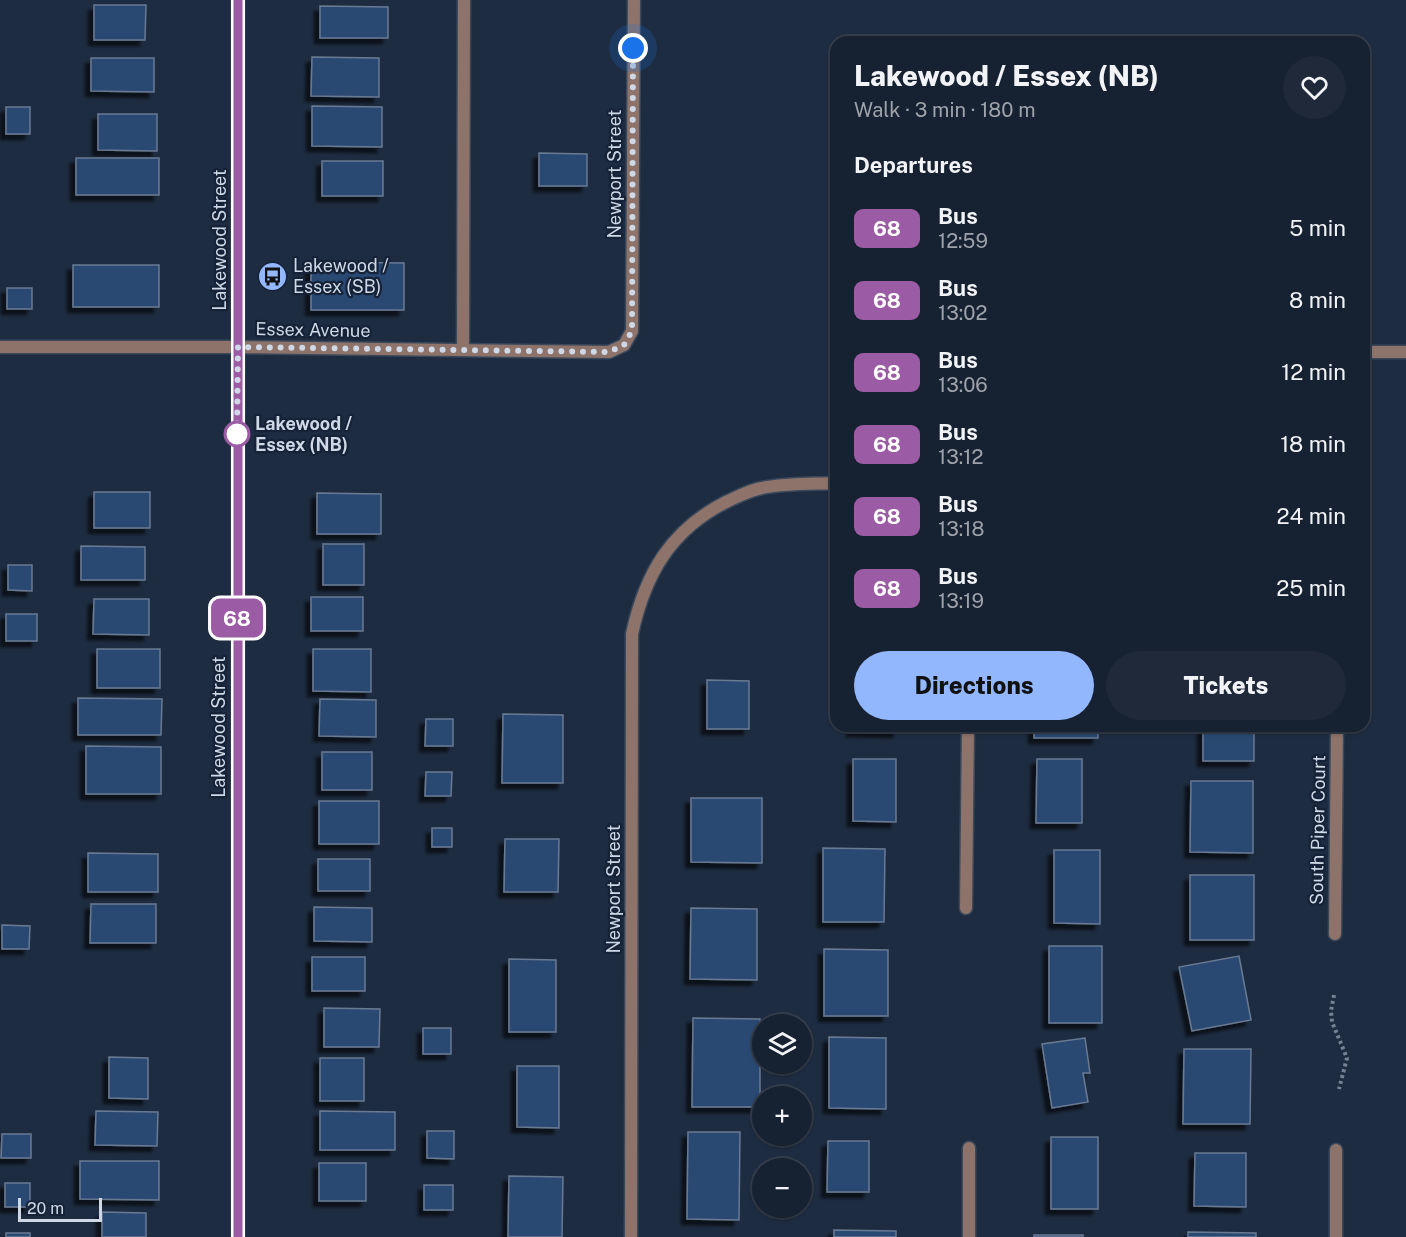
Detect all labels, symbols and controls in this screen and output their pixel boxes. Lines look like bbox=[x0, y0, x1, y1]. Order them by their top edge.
your location bbox=[618, 33, 648, 63]
button: heart bbox=[1283, 56, 1346, 119]
text: Lakewood / Essex (NB) bbox=[854, 59, 1159, 92]
text: Walk · 3 min · 180 m bbox=[854, 98, 1036, 122]
street label: Newport Street bbox=[604, 109, 625, 239]
text: Departures bbox=[854, 152, 973, 178]
street label: Lakewood Street bbox=[209, 169, 230, 311]
text: Bus bbox=[938, 203, 978, 229]
text: 5 min bbox=[1289, 215, 1346, 241]
text: 68 bbox=[873, 216, 901, 241]
text: 12:59 bbox=[938, 229, 988, 253]
place label: Lakewood / Essex (SB) bbox=[293, 255, 389, 297]
bus stop icon: Lakewood / Essex (SB) bbox=[256, 260, 288, 292]
text: Bus bbox=[938, 275, 978, 301]
text: 8 min bbox=[1289, 287, 1346, 313]
text: 68 bbox=[873, 288, 901, 313]
text: 13:02 bbox=[938, 301, 987, 325]
street label: Essex Avenue bbox=[255, 318, 371, 341]
text: Bus bbox=[938, 347, 978, 373]
text: 12 min bbox=[1281, 359, 1346, 385]
text: 68 bbox=[873, 360, 901, 385]
text: 13:06 bbox=[938, 373, 988, 397]
place label: Lakewood / Essex (NB) bbox=[255, 413, 352, 455]
text: Bus bbox=[938, 419, 978, 445]
marker: Lakewood / Essex (NB) bbox=[224, 421, 250, 447]
text: 18 min bbox=[1280, 431, 1346, 457]
text: 68 bbox=[873, 432, 901, 457]
text: 13:12 bbox=[938, 445, 983, 469]
text: Bus bbox=[938, 491, 978, 517]
text: 24 min bbox=[1276, 503, 1346, 529]
text: 68 bbox=[873, 504, 901, 529]
text: 13:18 bbox=[938, 517, 984, 541]
text: Bus bbox=[938, 563, 978, 589]
text: 25 min bbox=[1276, 575, 1346, 601]
text: 68 bbox=[873, 576, 901, 601]
text: 13:19 bbox=[938, 589, 984, 613]
line badge: 68 bbox=[210, 598, 264, 638]
text: 68 bbox=[223, 606, 251, 631]
button: Directions bbox=[854, 651, 1094, 720]
button: Tickets bbox=[1106, 651, 1346, 720]
street label: Lakewood Street bbox=[208, 656, 229, 798]
street label: South Piper Court bbox=[1306, 755, 1329, 905]
street label: Newport Street bbox=[603, 824, 624, 954]
map controls bbox=[752, 1014, 812, 1218]
button: layers bbox=[752, 1014, 812, 1074]
button: + bbox=[752, 1086, 812, 1146]
button: − bbox=[752, 1158, 812, 1218]
scale bar bbox=[18, 1195, 102, 1222]
text: 20 m bbox=[27, 1199, 64, 1218]

